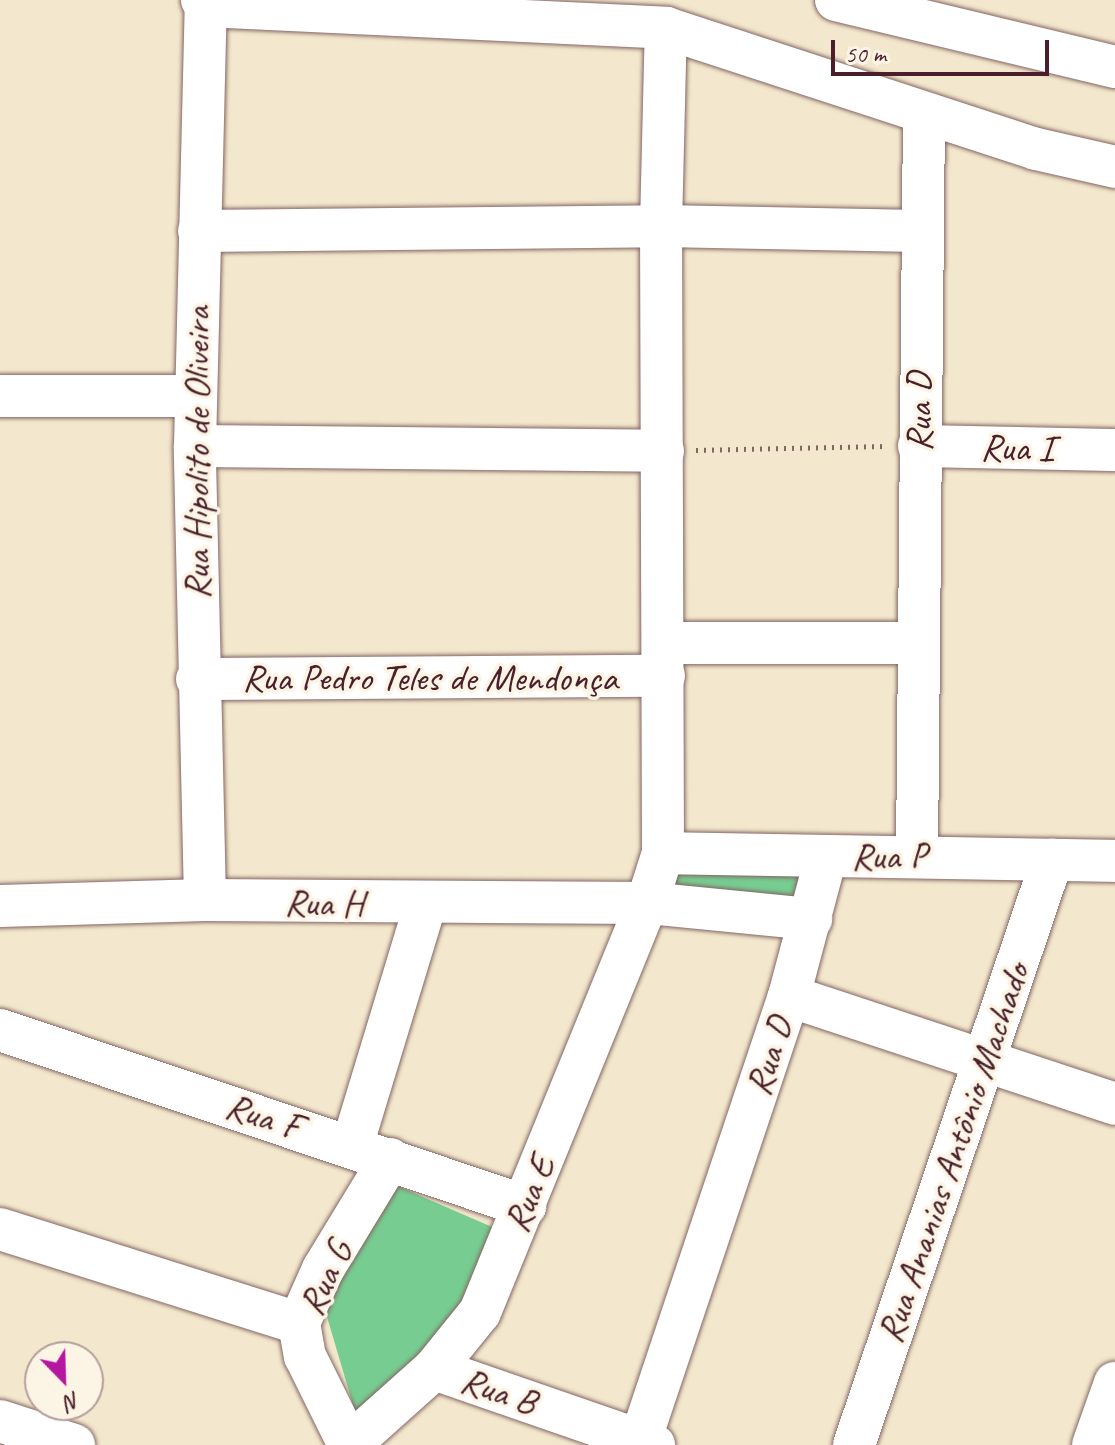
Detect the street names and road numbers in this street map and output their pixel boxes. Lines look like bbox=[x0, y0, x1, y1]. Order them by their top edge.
street label: Rua Hipolito de Oliveira bbox=[174, 305, 220, 601]
street label: Rua D bbox=[896, 372, 942, 452]
street label: Rua I bbox=[980, 425, 1054, 471]
street label: Rua Pedro Teles de Mendonça bbox=[243, 655, 617, 701]
street label: Rua P bbox=[851, 833, 927, 879]
street label: Rua H bbox=[284, 880, 364, 926]
street label: Rua Ananias Antônio Machado bbox=[866, 957, 1040, 1349]
street label: Rua D bbox=[735, 1011, 803, 1101]
street label: Rua F bbox=[220, 1083, 306, 1149]
street label: Rua E bbox=[493, 1149, 565, 1239]
street label: Rua G bbox=[288, 1234, 362, 1322]
street label: Rua B bbox=[455, 1357, 543, 1425]

